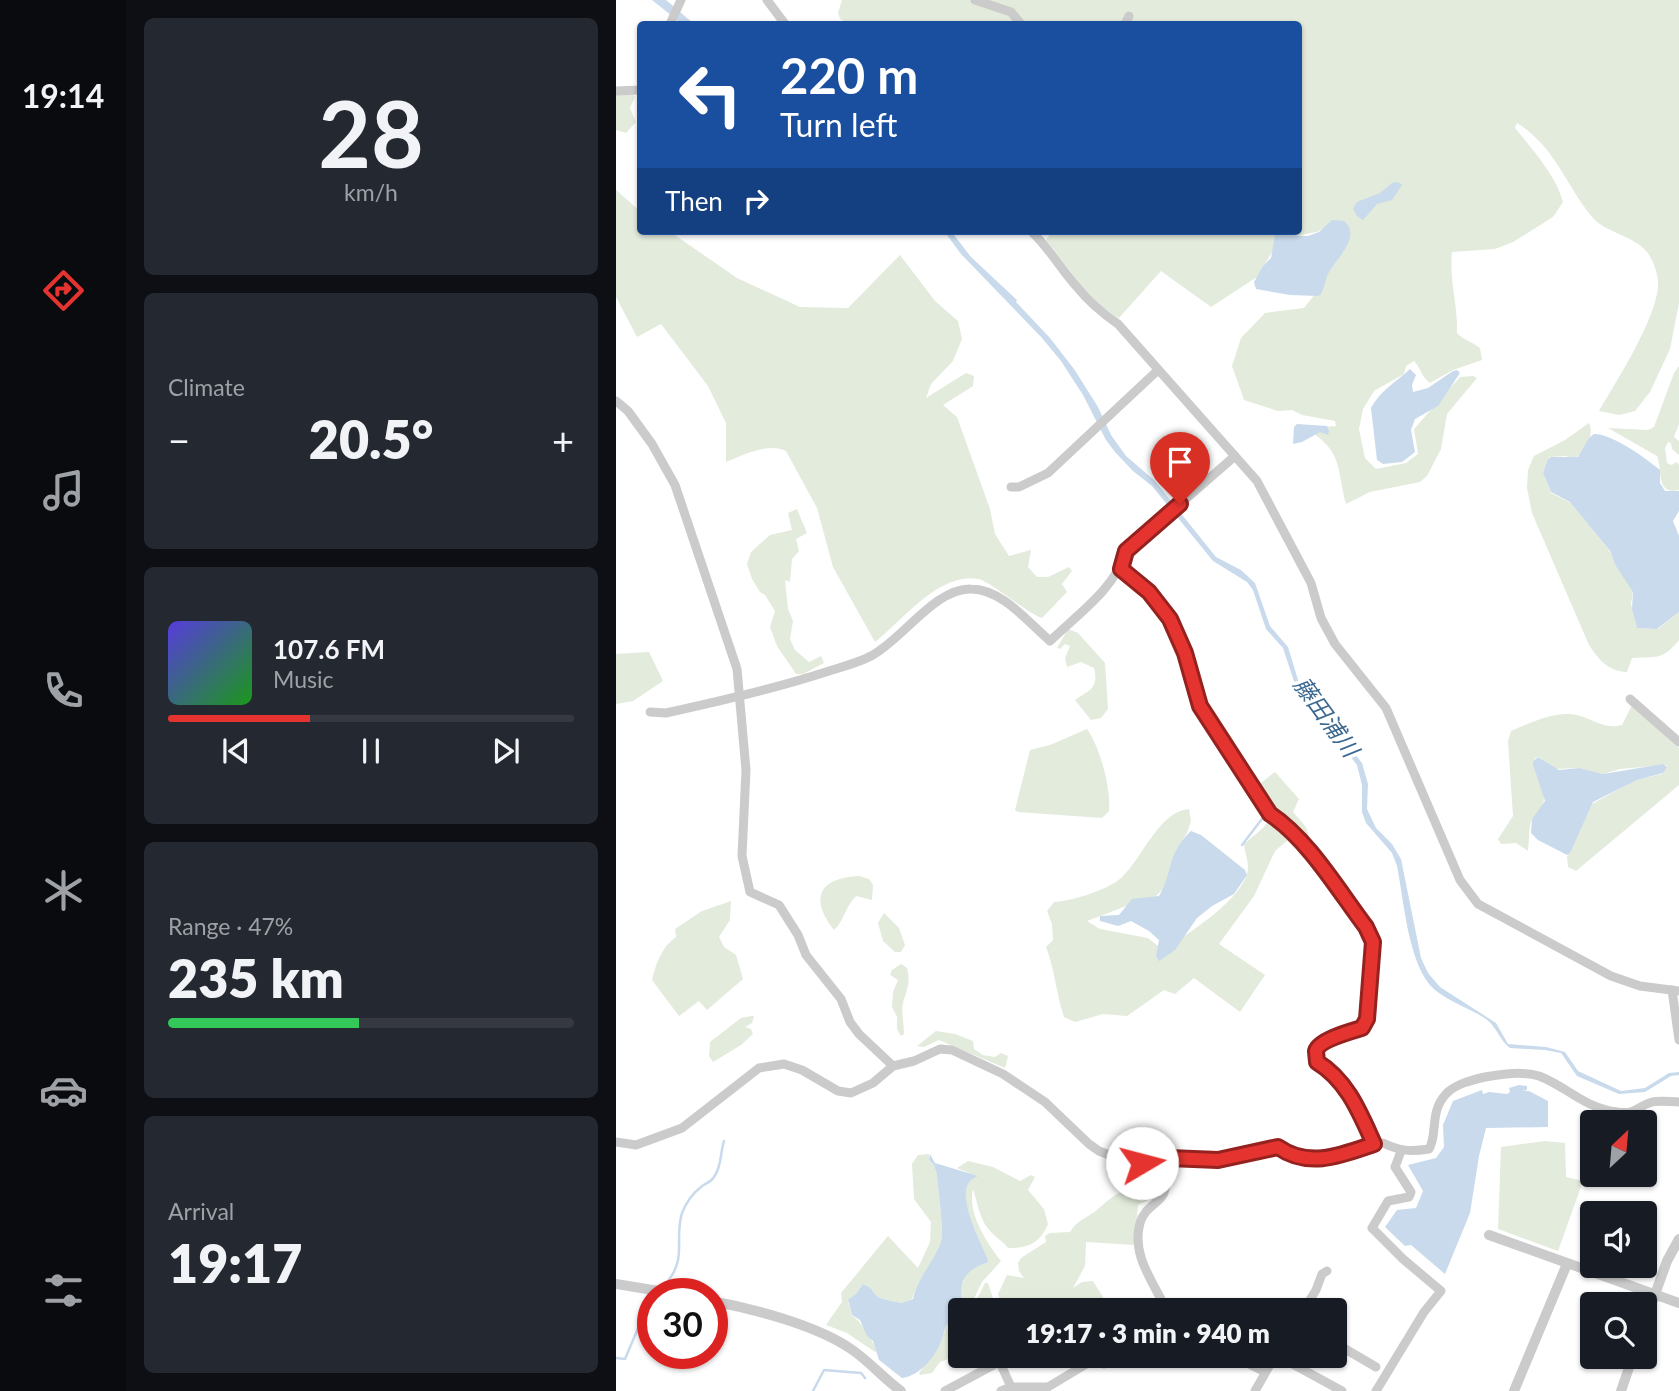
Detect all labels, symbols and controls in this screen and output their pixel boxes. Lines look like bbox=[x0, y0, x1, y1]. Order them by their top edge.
text: 220 m bbox=[780, 46, 918, 104]
icon: left bbox=[665, 49, 756, 140]
text: 19:14 bbox=[22, 76, 104, 115]
text: 28 bbox=[318, 78, 424, 187]
text: Turn left bbox=[780, 105, 897, 144]
text: km/h bbox=[344, 178, 398, 206]
icon: right bbox=[737, 182, 775, 220]
text: Then bbox=[665, 185, 723, 217]
icon: directions bbox=[39, 266, 88, 315]
text: Climate bbox=[168, 373, 245, 401]
text: 20.5° bbox=[309, 408, 433, 470]
text: − bbox=[168, 417, 190, 463]
text: + bbox=[552, 417, 574, 463]
pin bbox=[1150, 432, 1210, 504]
icon: arrive bbox=[1161, 443, 1199, 481]
icon: music bbox=[39, 466, 88, 515]
text: 107.6 FM bbox=[273, 633, 385, 665]
text: Music bbox=[273, 665, 333, 693]
icon: phone bbox=[39, 666, 88, 715]
water label: 藤田浦川 bbox=[1288, 671, 1367, 764]
icon: previous bbox=[217, 732, 255, 770]
icon: pause bbox=[352, 732, 390, 770]
icon: next bbox=[487, 732, 525, 770]
icon: climate bbox=[39, 866, 88, 915]
text: Range · 47% bbox=[168, 912, 293, 940]
text: 235 km bbox=[168, 947, 344, 1009]
icon: car bbox=[39, 1066, 88, 1115]
north arrow bbox=[1580, 1110, 1657, 1186]
map controls bbox=[1580, 1110, 1657, 1369]
position arrow bbox=[1105, 1126, 1179, 1200]
text: Arrival bbox=[168, 1197, 234, 1225]
button: sound bbox=[1580, 1201, 1657, 1278]
text: 19:17 bbox=[168, 1232, 302, 1294]
icon: filters bbox=[39, 1266, 88, 1315]
speed limit sign: 30 bbox=[637, 1278, 728, 1369]
button: search bbox=[1580, 1292, 1657, 1369]
text: 19:17 · 3 min · 940 m bbox=[1025, 1317, 1270, 1349]

